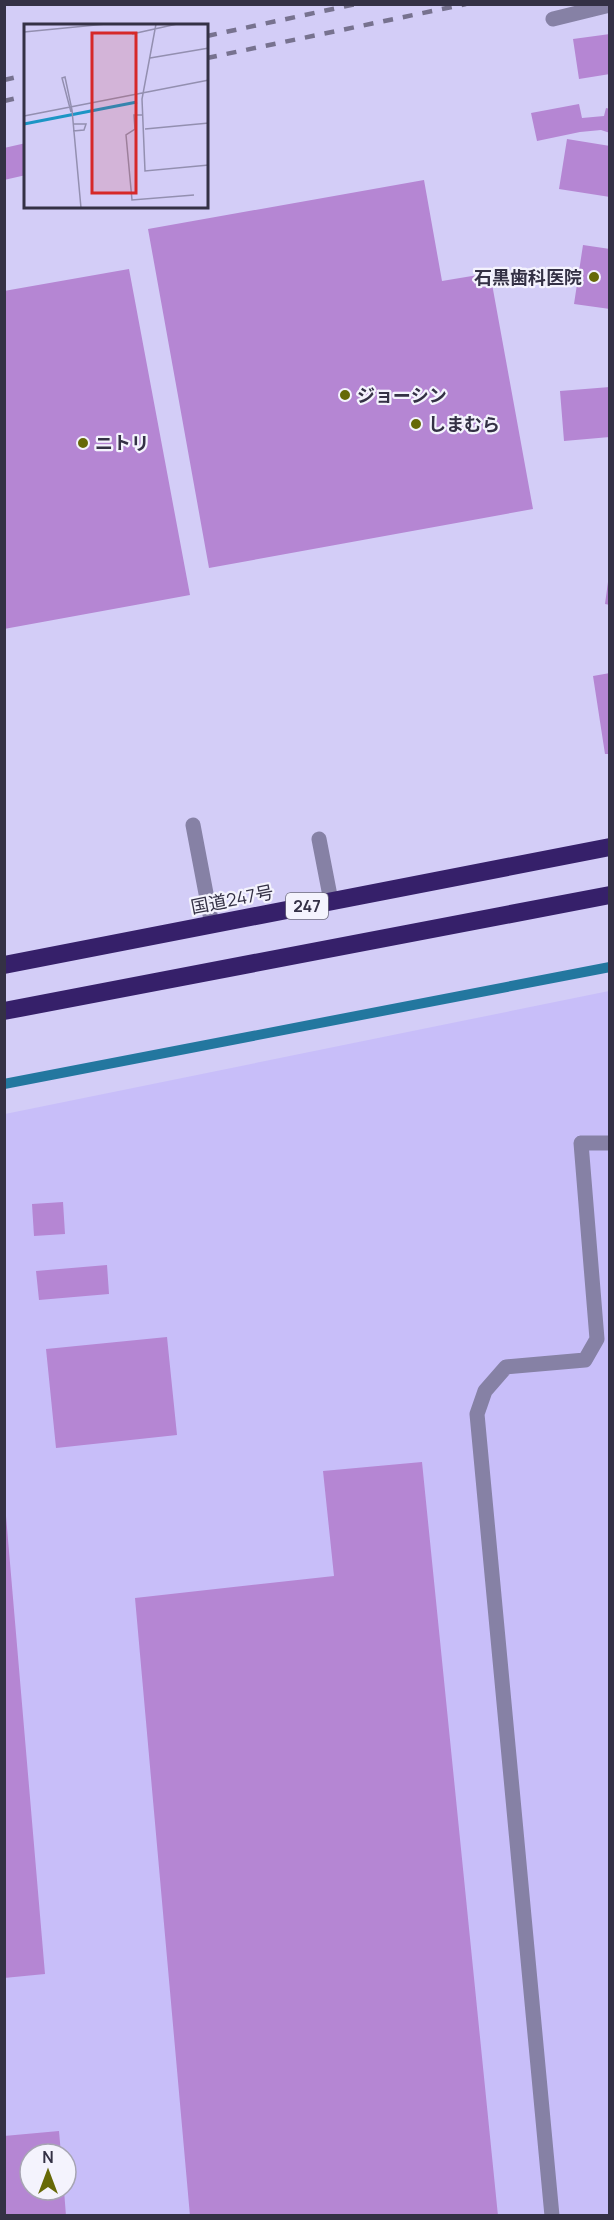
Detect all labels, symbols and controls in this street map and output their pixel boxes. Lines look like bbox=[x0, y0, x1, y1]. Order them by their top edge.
inset map bbox=[24, 24, 208, 208]
place label: 石黒歯科医院 bbox=[474, 265, 582, 289]
marker: 石黒歯科医院 bbox=[587, 270, 601, 284]
place label: ジョーシン bbox=[357, 383, 447, 407]
marker: ジョーシン bbox=[338, 388, 352, 402]
place label: しまむら bbox=[428, 412, 500, 436]
marker: しまむら bbox=[409, 417, 423, 431]
place label: ニトリ bbox=[95, 431, 149, 455]
marker: ニトリ bbox=[76, 436, 90, 450]
street label: 国道247号 bbox=[189, 879, 275, 919]
road number: 247 bbox=[286, 893, 328, 919]
north arrow bbox=[18, 2142, 78, 2202]
text: N bbox=[42, 2146, 54, 2168]

